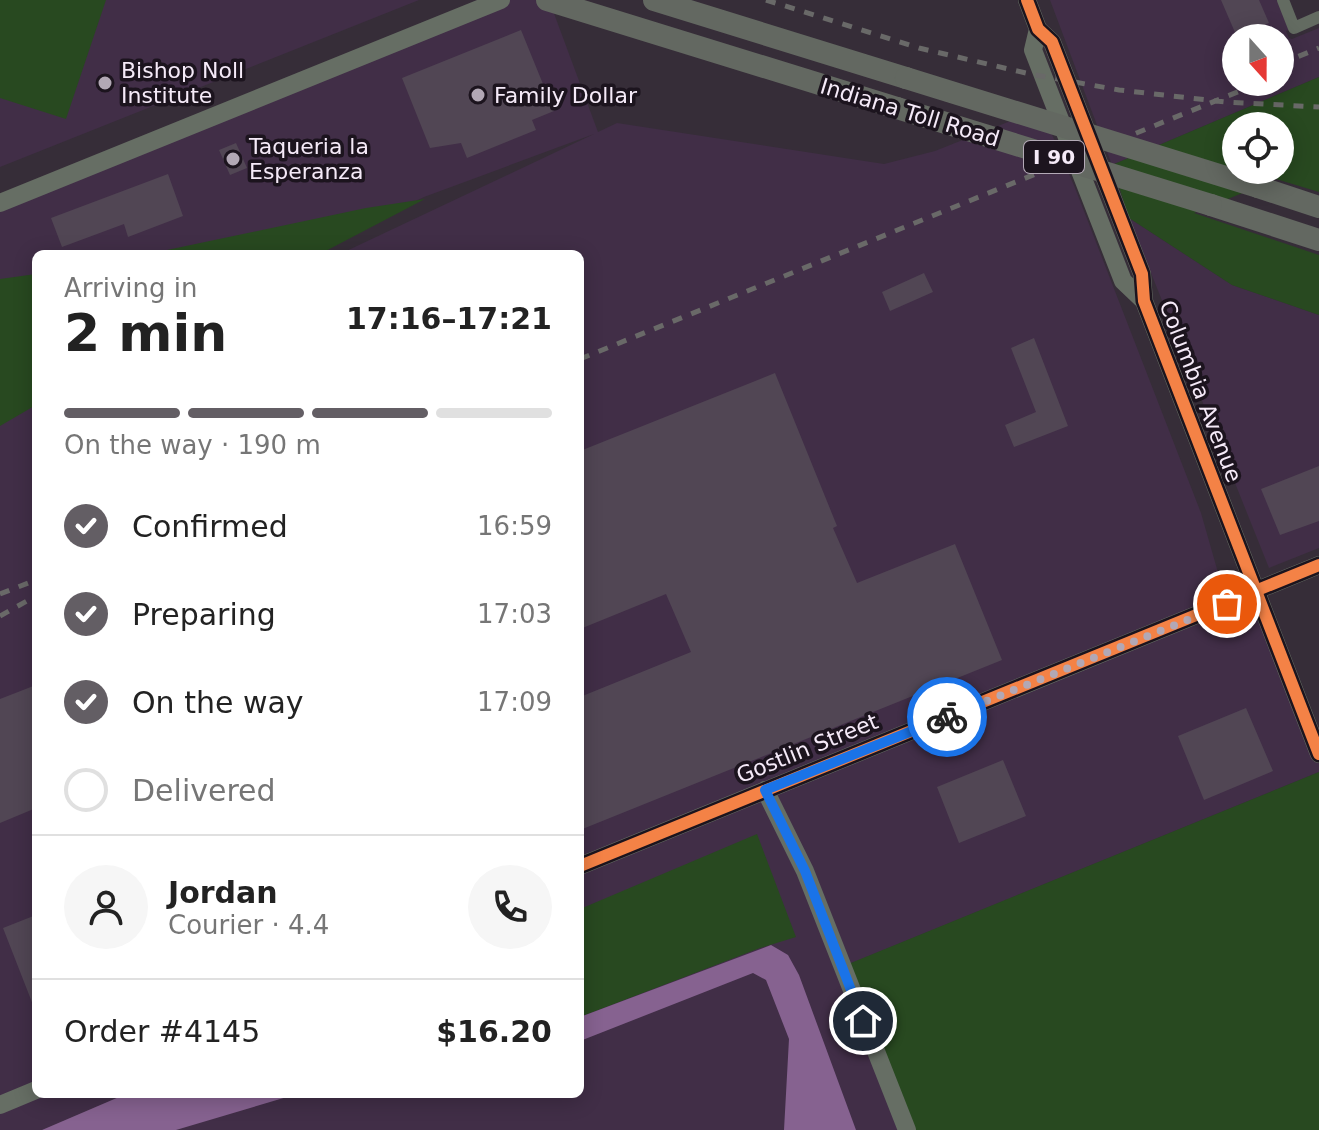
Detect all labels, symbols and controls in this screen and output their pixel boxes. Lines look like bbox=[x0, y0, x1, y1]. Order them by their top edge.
north arrow bbox=[1222, 24, 1294, 96]
map controls bbox=[1222, 24, 1294, 184]
place label: Bishop Noll Institute bbox=[121, 58, 244, 108]
street label: Indiana Toll Road bbox=[817, 73, 1002, 152]
marker: Bishop Noll Institute bbox=[96, 74, 114, 92]
place label: Family Dollar bbox=[494, 83, 638, 108]
marker: Family Dollar bbox=[469, 86, 487, 104]
button: locate bbox=[1222, 112, 1294, 184]
place label: Taqueria la Esperanza bbox=[248, 134, 369, 184]
road number: I 90 bbox=[1024, 141, 1084, 173]
marker: Taqueria la Esperanza bbox=[224, 150, 242, 168]
text: Arriving in bbox=[64, 273, 198, 303]
street label: Columbia Avenue bbox=[1154, 297, 1247, 486]
text: 17:16–17:21 bbox=[346, 301, 552, 336]
text: 2 min bbox=[64, 303, 227, 363]
text: On the way · 190 m bbox=[64, 430, 321, 460]
icon: check bbox=[64, 504, 108, 548]
text: Confirmed bbox=[132, 509, 288, 544]
text: 16:59 bbox=[477, 511, 552, 541]
pin bbox=[1193, 570, 1261, 638]
icon: bag bbox=[1205, 582, 1249, 626]
icon: check bbox=[64, 592, 108, 636]
text: Preparing bbox=[132, 597, 276, 632]
text: 17:03 bbox=[477, 599, 552, 629]
courier bbox=[907, 677, 987, 757]
icon: check bbox=[64, 680, 108, 724]
text: On the way bbox=[132, 685, 304, 720]
text: 17:09 bbox=[477, 687, 552, 717]
icon: bike bbox=[925, 695, 969, 739]
street label: Gostlin Street bbox=[733, 709, 882, 788]
text: Delivered bbox=[132, 773, 276, 808]
button: person bbox=[64, 865, 148, 949]
button: phone bbox=[468, 865, 552, 949]
text: Jordan bbox=[168, 875, 278, 910]
text: Courier · 4.4 bbox=[168, 910, 329, 940]
pin bbox=[829, 987, 897, 1055]
icon: home bbox=[841, 999, 885, 1043]
text: Order #4145 bbox=[64, 1014, 260, 1049]
text: $16.20 bbox=[436, 1014, 552, 1049]

